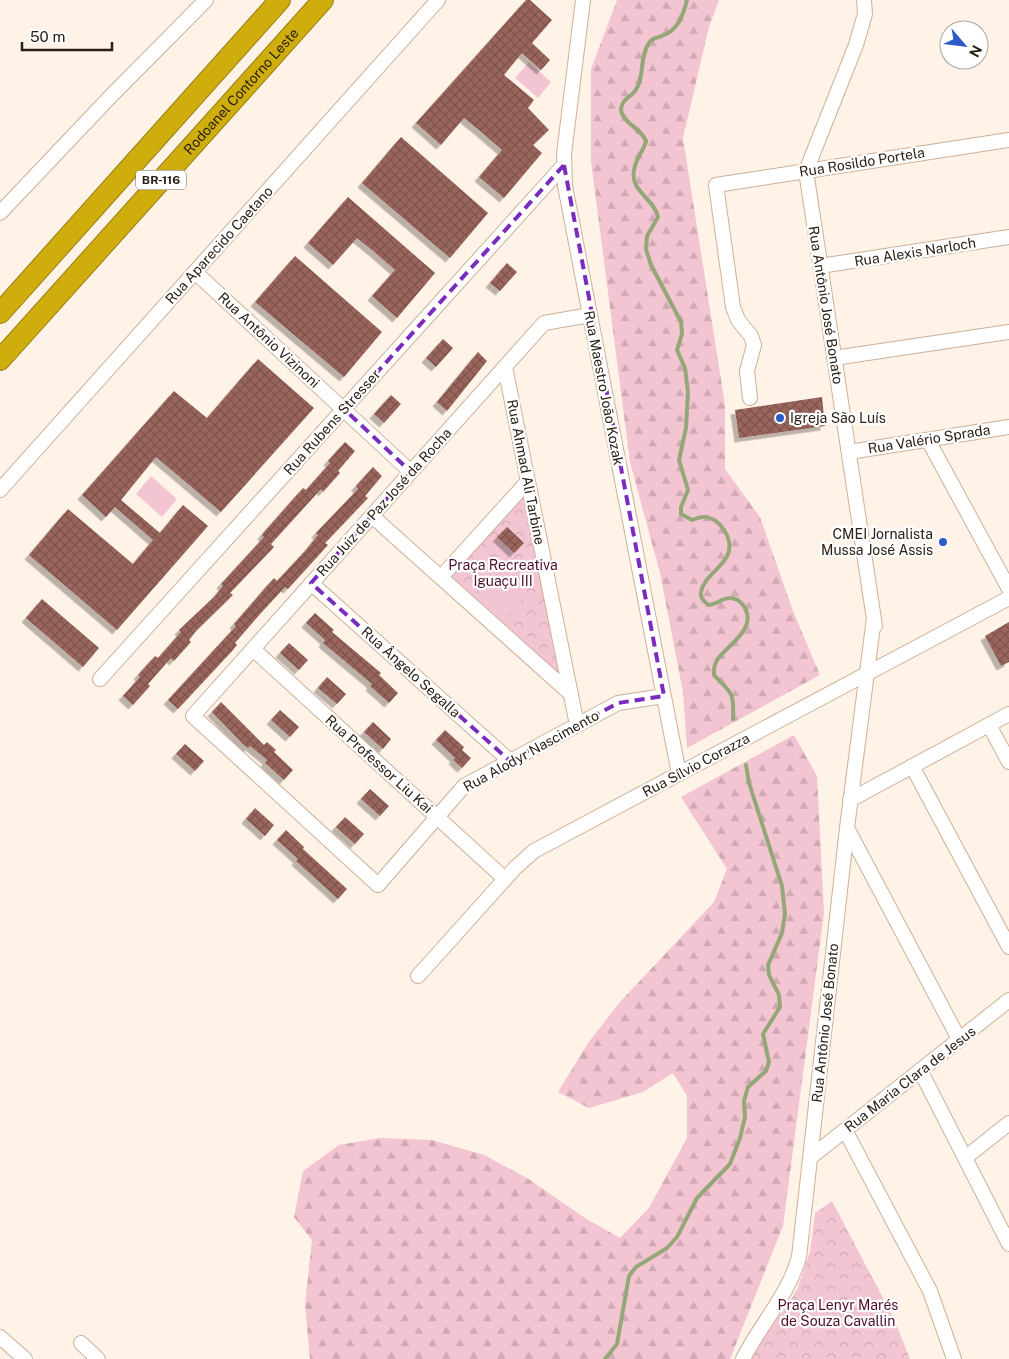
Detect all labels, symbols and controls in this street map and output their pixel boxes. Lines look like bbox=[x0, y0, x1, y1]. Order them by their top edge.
scale bar bbox=[22, 20, 112, 52]
north arrow bbox=[939, 20, 989, 70]
street label: Rodoanel Contorno Leste bbox=[180, 25, 302, 158]
text: 50 m bbox=[30, 28, 65, 45]
text: N bbox=[966, 43, 985, 60]
street label: Rua Rosildo Portela bbox=[798, 144, 926, 180]
road number: BR-116 bbox=[136, 170, 186, 190]
street label: Rua Aparecido Caetano bbox=[162, 183, 276, 307]
street label: Rua Antônio José Bonato bbox=[806, 225, 846, 385]
street label: Rua Alexis Narloch bbox=[853, 234, 977, 270]
street label: Rua Antônio Vizinoni bbox=[215, 289, 323, 391]
street label: Rua Maestro João Kozak bbox=[581, 309, 627, 467]
street label: Rua Rubens Stresser bbox=[280, 366, 384, 478]
street label: Rua Ahmad Ali Tarbine bbox=[504, 398, 548, 546]
place label: Igreja São Luís bbox=[790, 410, 886, 426]
marker: Igreja São Luís bbox=[774, 412, 786, 424]
street label: Rua Valério Sprada bbox=[867, 421, 991, 457]
street label: Rua Juiz de Paz José da Rocha bbox=[313, 425, 455, 579]
place label: CMEI Jornalista Mussa José Assis bbox=[821, 526, 933, 558]
marker: CMEI Jornalista Mussa José Assis bbox=[937, 536, 949, 548]
park label: Praça Recreativa Iguaçu III bbox=[448, 557, 558, 589]
street label: Rua Ângelo Segalla bbox=[358, 623, 464, 721]
street label: Rua Alodyr Nascimento bbox=[460, 707, 602, 795]
street label: Rua Professor Liu Kai bbox=[322, 712, 436, 816]
street label: Rua Sílvio Corazza bbox=[640, 730, 752, 800]
street label: Rua Antônio José Bonato bbox=[809, 943, 841, 1103]
street label: Rua Maria Clara de Jesus bbox=[841, 1023, 979, 1135]
park label: Praça Lenyr Marés de Souza Cavallin bbox=[778, 1297, 898, 1329]

